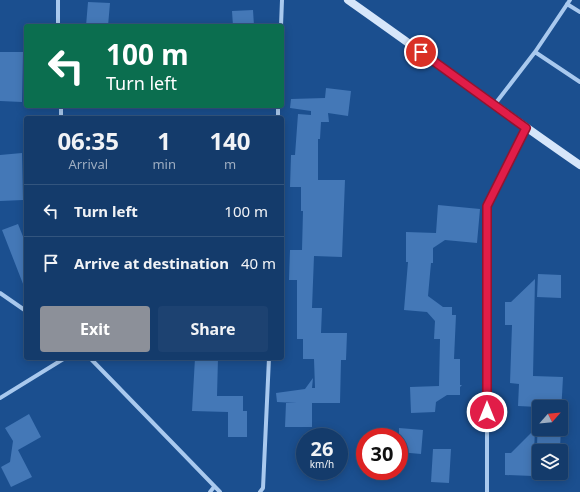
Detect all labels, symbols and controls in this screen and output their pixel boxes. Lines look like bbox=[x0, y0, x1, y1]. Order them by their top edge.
text: 100 m bbox=[106, 35, 189, 73]
pin bbox=[404, 35, 438, 69]
icon: left bbox=[40, 40, 92, 92]
icon: arrive bbox=[410, 41, 432, 63]
text: Turn left bbox=[106, 71, 177, 95]
text: 06:35 bbox=[57, 124, 119, 157]
text: 1 bbox=[157, 124, 171, 157]
text: 140 bbox=[209, 124, 251, 157]
text: Arrival bbox=[68, 155, 108, 173]
text: min bbox=[152, 155, 176, 173]
text: m bbox=[224, 155, 236, 173]
icon: left bbox=[40, 200, 62, 222]
text: Turn left bbox=[74, 201, 138, 221]
text: 100 m bbox=[224, 201, 268, 221]
icon: arrive bbox=[40, 252, 62, 274]
text: Arrive at destination bbox=[74, 253, 229, 273]
text: 40 m bbox=[241, 253, 276, 273]
button: Exit bbox=[40, 306, 150, 352]
button: Share bbox=[158, 306, 268, 352]
position arrow bbox=[466, 391, 508, 433]
north arrow bbox=[532, 400, 568, 436]
map controls bbox=[532, 400, 568, 480]
speed limit sign: 30 bbox=[356, 428, 408, 480]
text: 26 bbox=[311, 435, 333, 462]
button: layers bbox=[532, 444, 568, 480]
text: km/h bbox=[310, 457, 334, 471]

